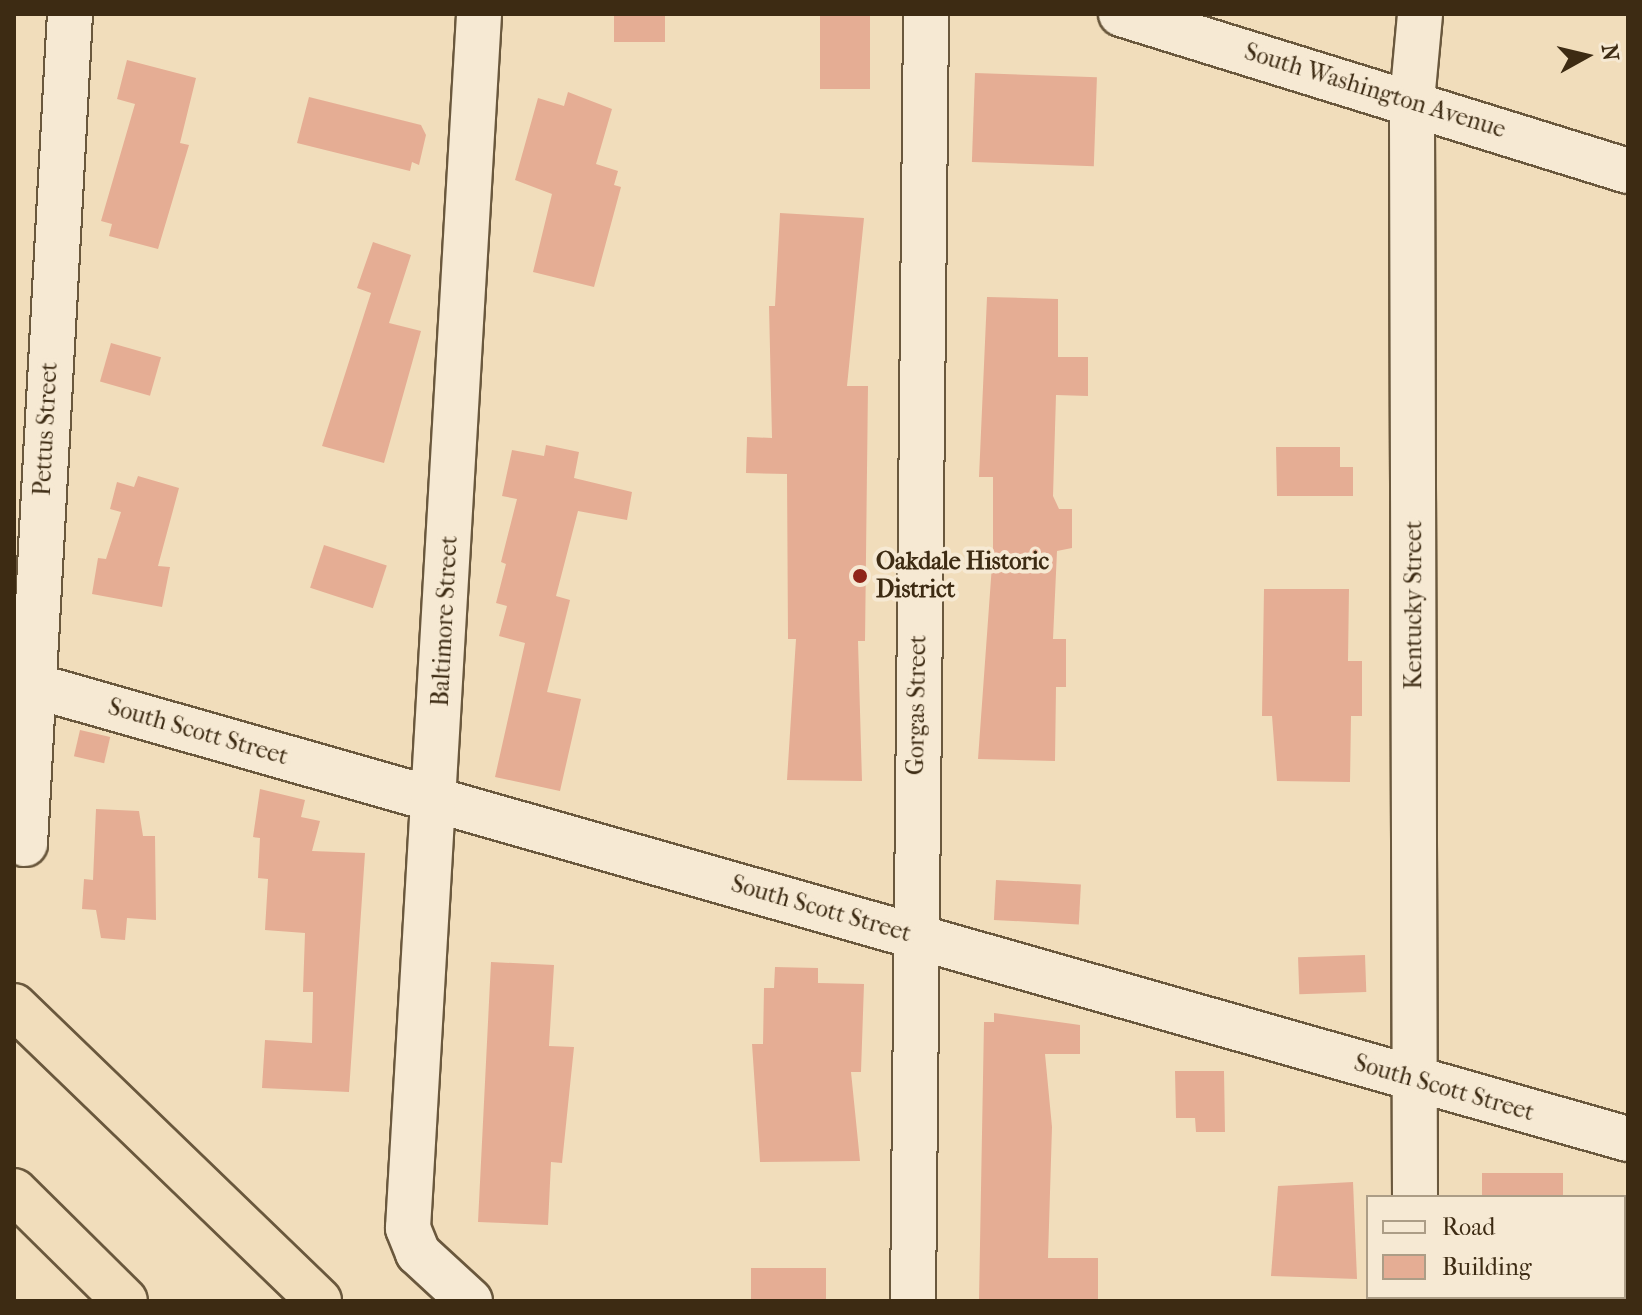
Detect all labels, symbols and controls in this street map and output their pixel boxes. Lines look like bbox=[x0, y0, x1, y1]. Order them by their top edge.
north arrow bbox=[1546, 16, 1626, 96]
street label: South Washington Avenue bbox=[1241, 38, 1509, 144]
text: N bbox=[1596, 43, 1624, 63]
street label: Pettus Street bbox=[28, 361, 64, 497]
street label: Kentucky Street bbox=[1400, 521, 1428, 689]
street label: Baltimore Street bbox=[426, 535, 464, 707]
place label: Oakdale Historic District bbox=[876, 548, 1049, 604]
marker: Oakdale Historic District bbox=[851, 567, 869, 585]
street label: Gorgas Street bbox=[901, 635, 933, 775]
street label: South Scott Street bbox=[105, 693, 291, 771]
street label: South Scott Street bbox=[728, 870, 914, 948]
street label: South Scott Street bbox=[1351, 1049, 1537, 1127]
legend bbox=[1366, 1195, 1626, 1299]
text: Road bbox=[1442, 1213, 1495, 1241]
text: Building bbox=[1442, 1253, 1532, 1281]

